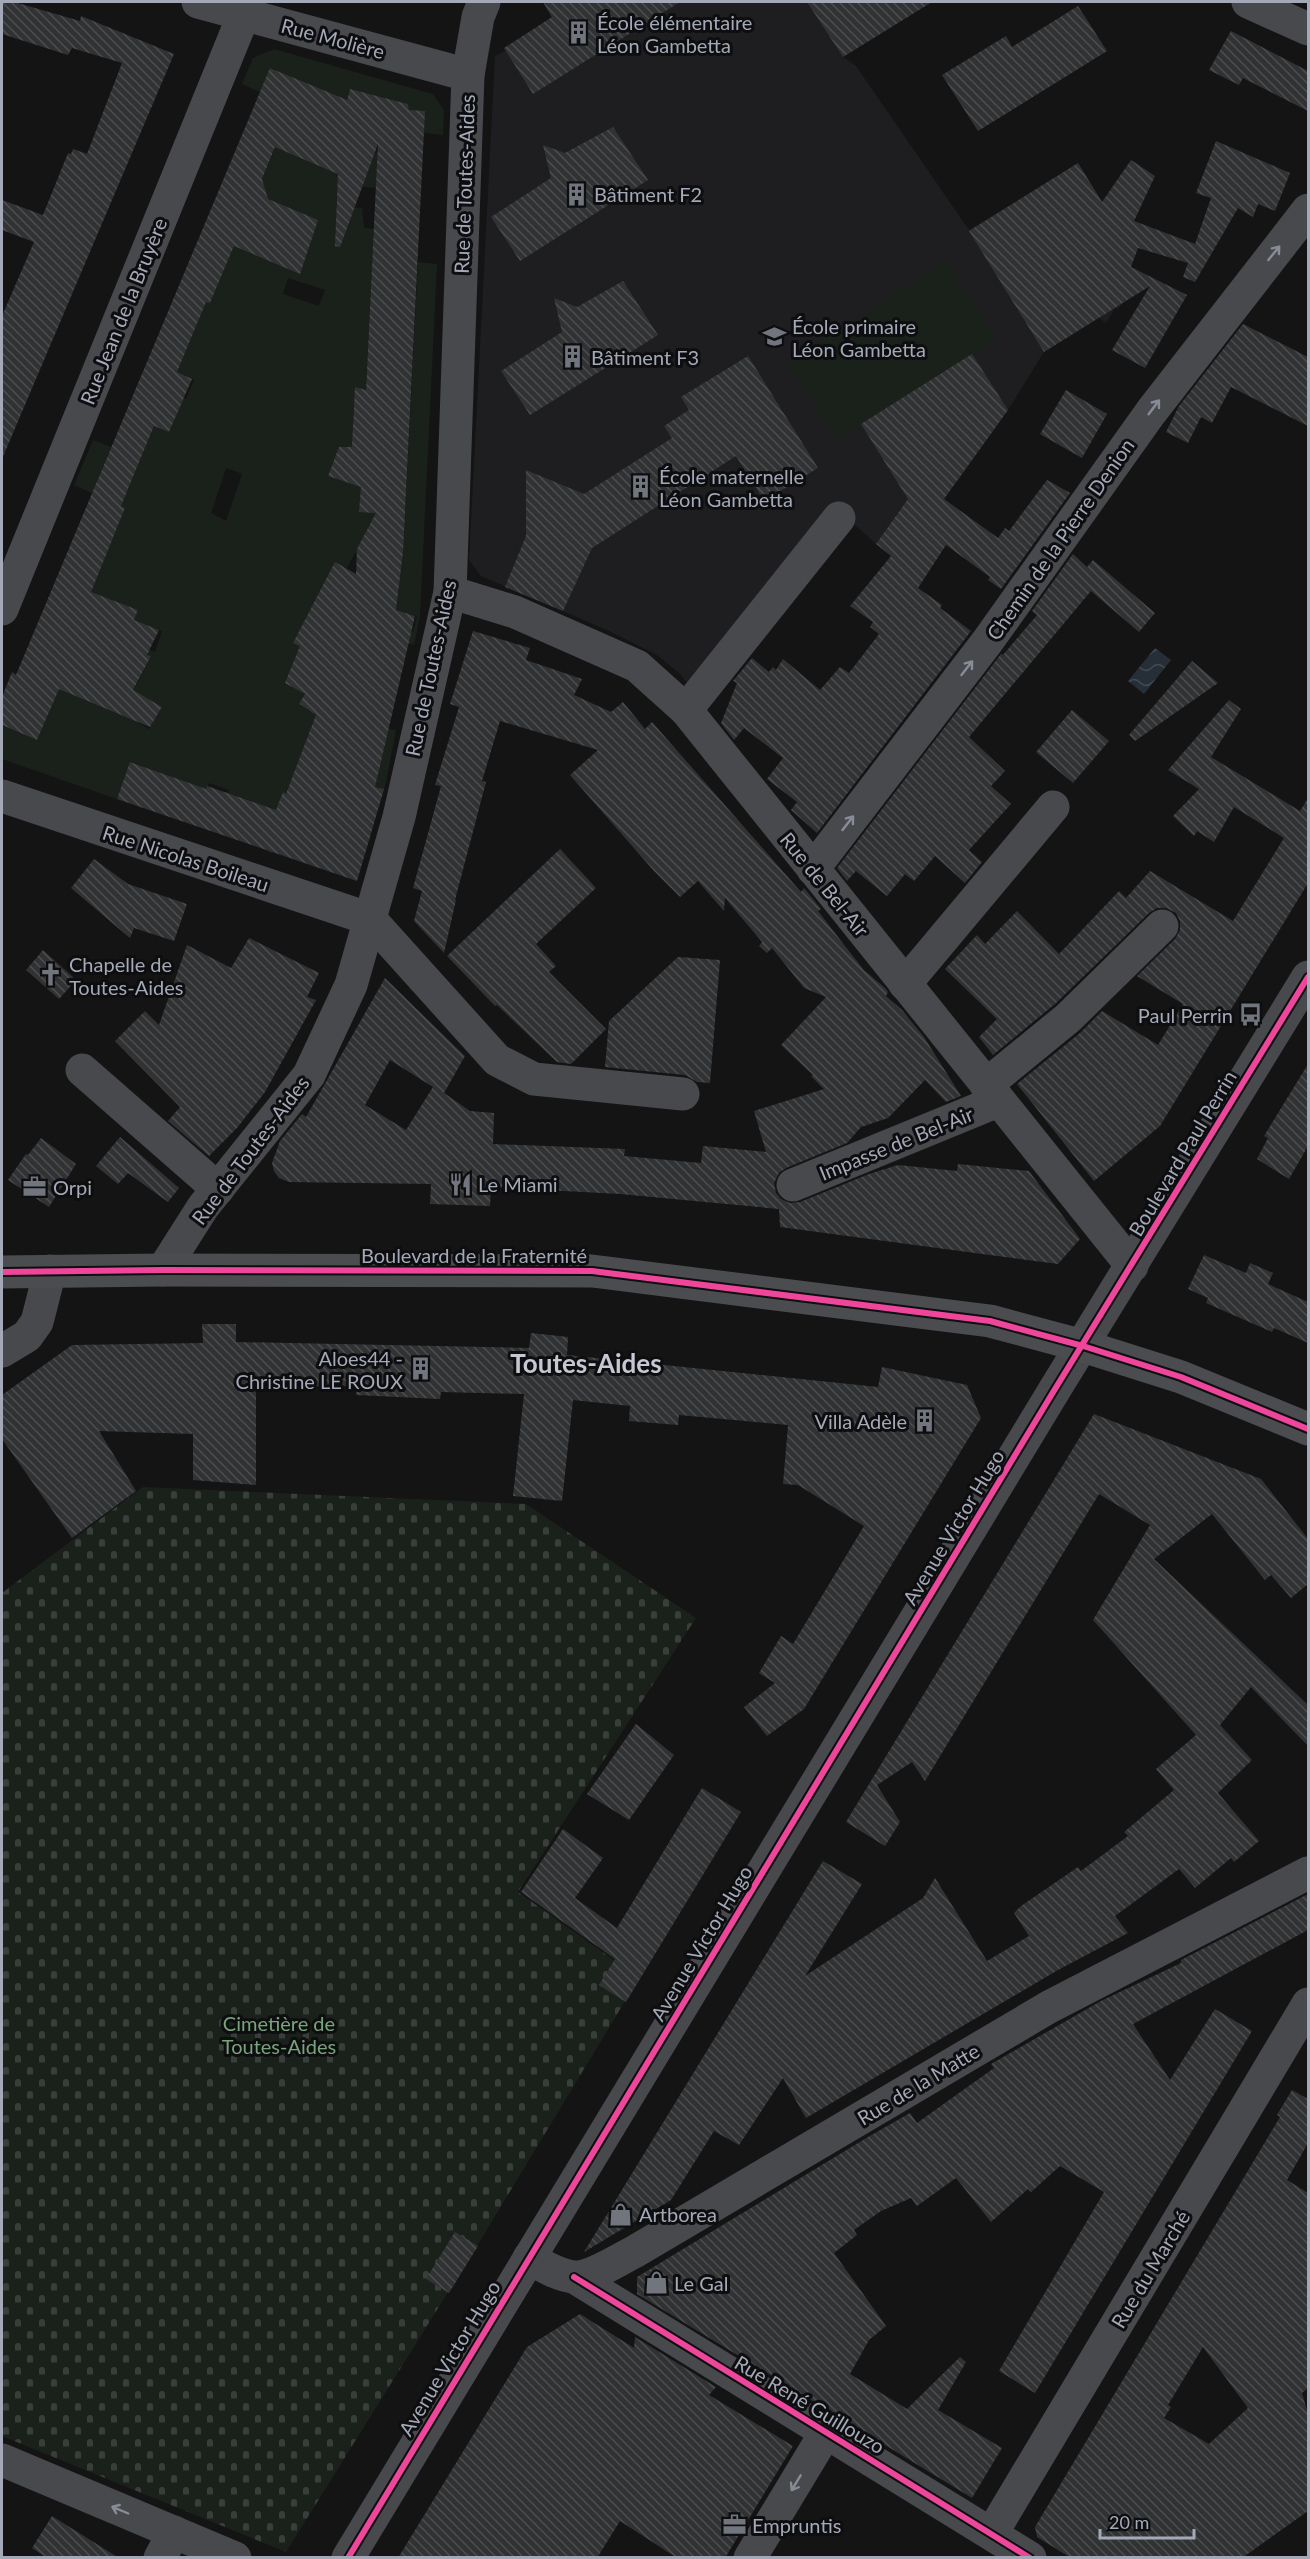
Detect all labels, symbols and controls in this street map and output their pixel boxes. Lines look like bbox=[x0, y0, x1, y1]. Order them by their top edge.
place label: École élémentaire Léon Gambetta bbox=[597, 10, 752, 57]
street label: Rue Molière bbox=[279, 13, 387, 63]
building icon: École élémentaire Léon Gambetta bbox=[566, 20, 592, 46]
street label: Rue de Toutes-Aides bbox=[449, 94, 479, 274]
building icon: Bâtiment F2 bbox=[563, 181, 589, 207]
place label: Bâtiment F2 bbox=[594, 182, 702, 206]
street label: Rue Jean de la Bruyère bbox=[75, 214, 171, 408]
one-way arrow bbox=[1267, 246, 1280, 262]
place label: École primaire Léon Gambetta bbox=[792, 314, 926, 361]
school or university icon: École primaire Léon Gambetta bbox=[761, 324, 787, 350]
building icon: Bâtiment F3 bbox=[560, 344, 586, 370]
place label: Bâtiment F3 bbox=[591, 345, 699, 369]
one-way arrow bbox=[1148, 400, 1160, 416]
street label: Chemin de la Pierre Denion bbox=[981, 434, 1139, 644]
place label: École maternelle Léon Gambetta bbox=[659, 464, 804, 511]
building icon: École maternelle Léon Gambetta bbox=[628, 474, 654, 500]
street label: Rue de Toutes-Aides bbox=[400, 578, 460, 758]
one-way arrow bbox=[961, 661, 974, 677]
one-way arrow bbox=[842, 815, 855, 831]
street label: Rue Nicolas Boileau bbox=[100, 820, 272, 896]
street label: Rue de Bel-Air bbox=[776, 827, 875, 941]
place label: Chapelle de Toutes-Aides bbox=[69, 952, 183, 999]
church icon: Chapelle de Toutes-Aides bbox=[38, 962, 64, 988]
bus stop icon: Paul Perrin bbox=[1238, 1002, 1264, 1028]
place label: Paul Perrin bbox=[1138, 1003, 1233, 1027]
street label: Boulevard Paul Perrin bbox=[1123, 1066, 1241, 1240]
street label: Rue de Toutes-Aides bbox=[186, 1071, 314, 1229]
street label: Impasse de Bel-Air bbox=[815, 1101, 977, 1185]
restaurant icon: Le Miami bbox=[447, 1171, 473, 1197]
place label: Le Miami bbox=[478, 1172, 558, 1196]
office icon: Orpi bbox=[22, 1174, 48, 1200]
place label: Orpi bbox=[53, 1175, 92, 1199]
street label: Boulevard de la Fraternité bbox=[361, 1243, 587, 1267]
place label: Aloes44 - Christine LE ROUX bbox=[236, 1346, 403, 1393]
district label: Toutes-Aides bbox=[510, 1347, 662, 1379]
building icon: Aloes44 - Christine LE ROUX bbox=[408, 1356, 434, 1382]
building icon: Villa Adèle bbox=[912, 1408, 938, 1434]
place label: Villa Adèle bbox=[814, 1409, 907, 1433]
street label: Avenue Victor Hugo bbox=[897, 1445, 1009, 1609]
street label: Avenue Victor Hugo bbox=[645, 1861, 757, 2025]
park label: Cimetière de Toutes-Aides bbox=[222, 2011, 336, 2058]
street label: Rue de la Matte bbox=[853, 2038, 983, 2130]
shop icon: Artborea bbox=[608, 2201, 634, 2227]
place label: Artborea bbox=[639, 2202, 717, 2226]
street label: Rue du Marché bbox=[1106, 2206, 1194, 2332]
shop icon: Le Gal bbox=[643, 2270, 669, 2296]
place label: Le Gal bbox=[674, 2271, 728, 2295]
street label: Avenue Victor Hugo bbox=[393, 2276, 505, 2440]
street label: Rue René Guillouzo bbox=[731, 2350, 889, 2458]
one-way arrow bbox=[789, 2474, 802, 2491]
scale bar bbox=[1100, 2502, 1194, 2540]
one-way arrow bbox=[111, 2504, 130, 2515]
text: 20 m bbox=[1109, 2511, 1149, 2533]
office icon: Empruntis bbox=[721, 2512, 747, 2538]
place label: Empruntis bbox=[752, 2513, 841, 2537]

